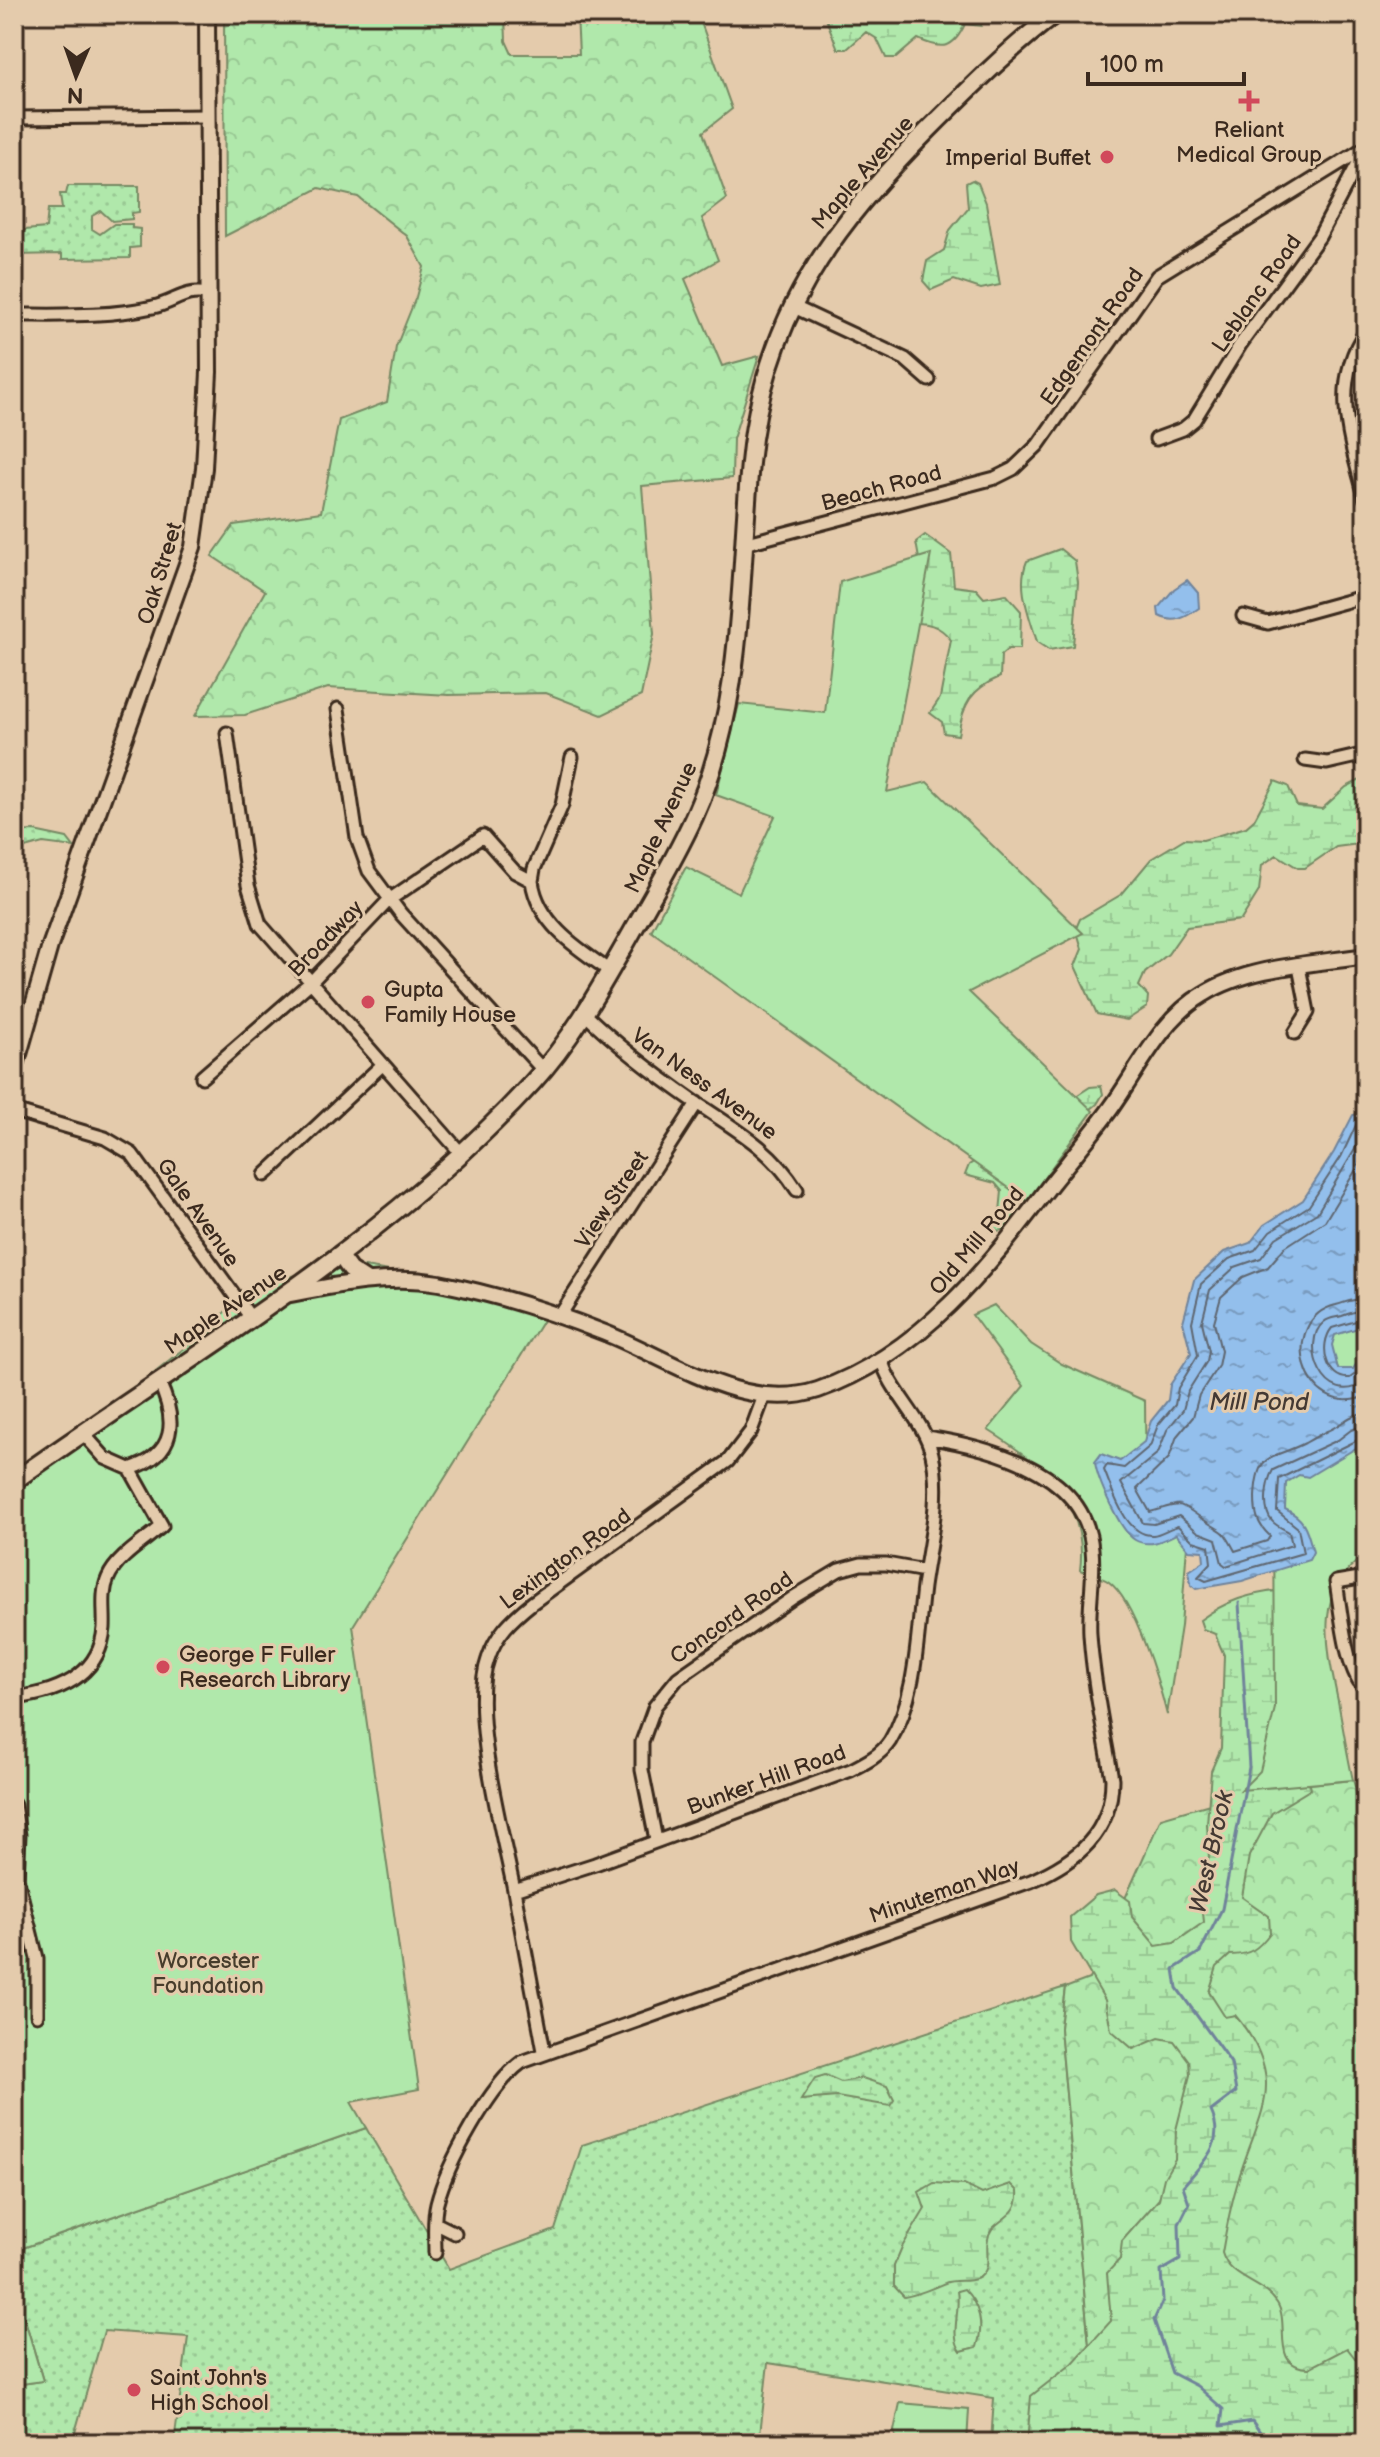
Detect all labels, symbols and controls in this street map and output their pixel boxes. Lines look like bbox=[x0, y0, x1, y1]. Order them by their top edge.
north arrow bbox=[36, 36, 116, 116]
scale bar bbox=[1088, 36, 1244, 86]
text: 100 m bbox=[1100, 50, 1164, 79]
text: N bbox=[67, 81, 84, 108]
marker: Reliant Medical Group bbox=[1238, 90, 1260, 112]
street label: Maple Avenue bbox=[806, 111, 920, 235]
place label: Reliant Medical Group bbox=[1176, 117, 1322, 169]
place label: Imperial Buffet bbox=[946, 145, 1091, 172]
marker: Imperial Buffet bbox=[1098, 148, 1116, 166]
street label: Leblanc Road bbox=[1207, 230, 1308, 358]
street label: Edgemont Road bbox=[1035, 263, 1150, 411]
street label: Beach Road bbox=[818, 459, 945, 517]
street label: Oak Street bbox=[132, 519, 189, 628]
street label: Maple Avenue bbox=[619, 758, 704, 898]
street label: Broadway bbox=[283, 895, 369, 983]
place label: Gupta Family House bbox=[384, 977, 516, 1029]
marker: Gupta Family House bbox=[359, 993, 377, 1011]
street label: Van Ness Avenue bbox=[626, 1022, 782, 1146]
street label: View Street bbox=[570, 1145, 655, 1254]
street label: Gale Avenue bbox=[150, 1153, 245, 1272]
street label: Old Mill Road bbox=[924, 1181, 1030, 1301]
street label: Maple Avenue bbox=[160, 1259, 292, 1361]
water label: Mill Pond bbox=[1209, 1388, 1310, 1417]
street label: Lexington Road bbox=[495, 1503, 637, 1616]
street label: Concord Road bbox=[665, 1566, 799, 1671]
place label: George F Fuller Research Library bbox=[179, 1642, 351, 1694]
marker: George F Fuller Research Library bbox=[154, 1658, 172, 1676]
street label: Bunker Hill Road bbox=[683, 1739, 850, 1822]
water label: West Brook bbox=[1183, 1787, 1240, 1916]
street label: Minuteman Way bbox=[866, 1853, 1023, 1930]
park label: Worcester Foundation bbox=[152, 1948, 264, 2000]
place label: Saint John's High School bbox=[150, 2365, 269, 2417]
marker: Saint John's High School bbox=[125, 2381, 143, 2399]

